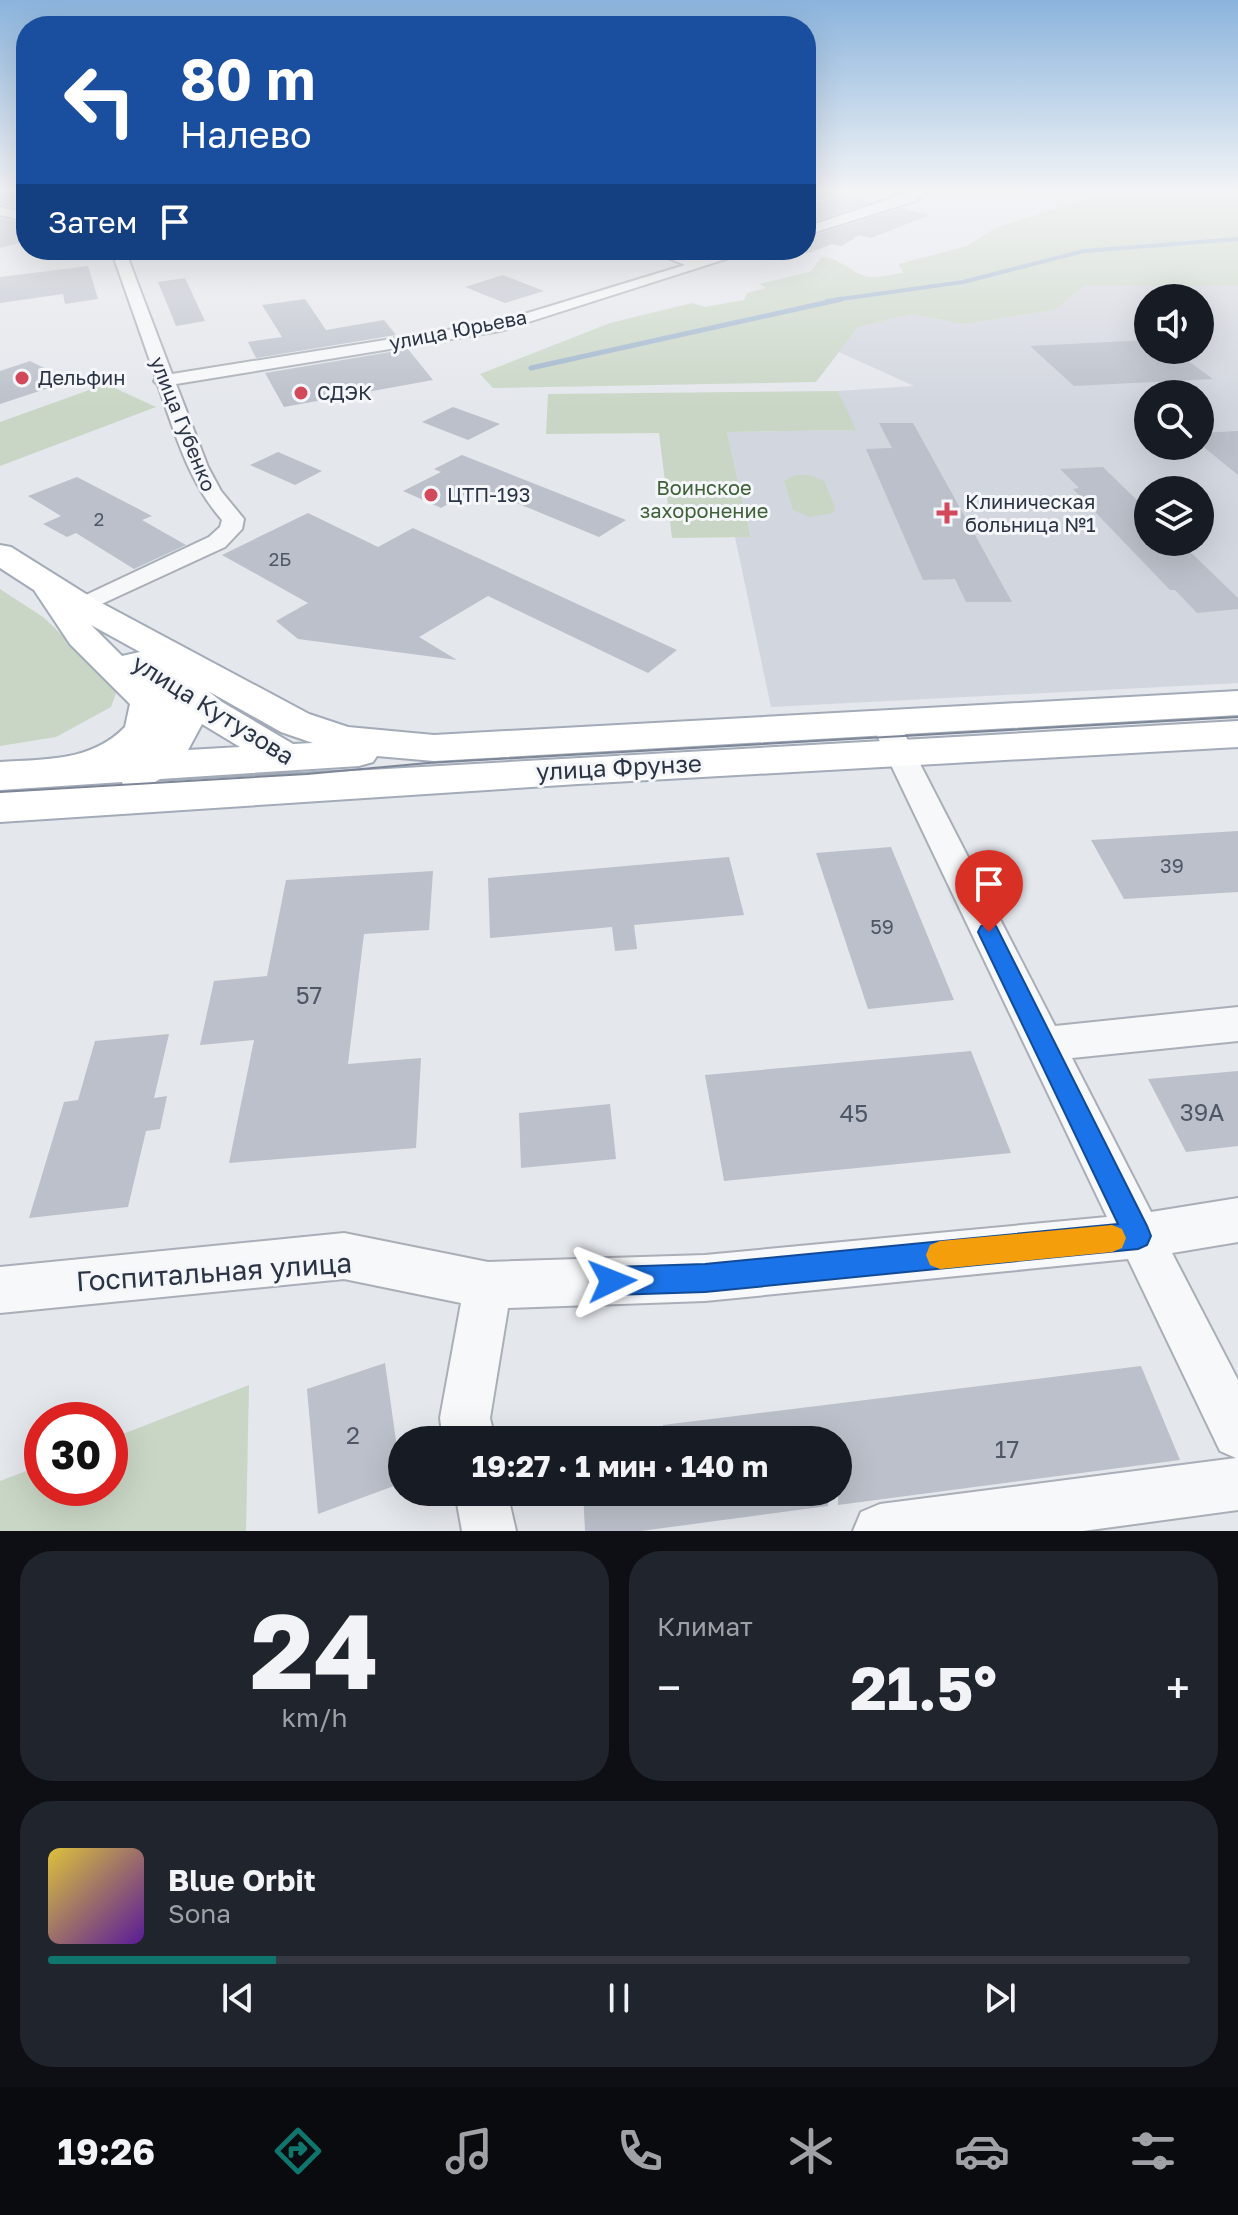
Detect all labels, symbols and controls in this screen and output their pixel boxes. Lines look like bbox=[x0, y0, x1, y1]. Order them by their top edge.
text: 80 m bbox=[180, 45, 315, 112]
icon: left bbox=[48, 48, 152, 152]
text: Налево bbox=[180, 113, 312, 156]
icon: arrive bbox=[153, 200, 197, 244]
text: Затем bbox=[48, 204, 137, 240]
map controls bbox=[1134, 284, 1214, 556]
button: sound bbox=[1134, 284, 1214, 364]
street label: улица Юрьева bbox=[387, 304, 529, 354]
street label: улица Губенко bbox=[146, 353, 222, 495]
place label: Дельфин bbox=[38, 365, 125, 389]
marker: Дельфин bbox=[13, 369, 31, 387]
place label: СДЭК bbox=[317, 380, 372, 404]
button: search bbox=[1134, 380, 1214, 460]
marker: СДЭК bbox=[292, 384, 310, 402]
park label: Воинское захоронение bbox=[640, 475, 768, 522]
button: layers bbox=[1134, 476, 1214, 556]
place label: ЦТП-193 bbox=[447, 482, 530, 506]
marker: ЦТП-193 bbox=[422, 486, 440, 504]
place label: Клиническая больница №1 bbox=[965, 489, 1096, 536]
marker: Клиническая больница №1 bbox=[936, 502, 958, 524]
house number: 2 bbox=[94, 508, 104, 530]
house number: 2Б bbox=[269, 548, 291, 570]
street label: улица Кутузова bbox=[127, 647, 300, 770]
street label: улица Фрунзе bbox=[535, 748, 702, 785]
pin bbox=[955, 850, 1023, 932]
house number: 39 bbox=[1160, 853, 1184, 877]
icon: arrive bbox=[967, 862, 1011, 906]
house number: 59 bbox=[870, 914, 894, 938]
house number: 57 bbox=[296, 980, 322, 1009]
house number: 39А bbox=[1180, 1097, 1224, 1126]
house number: 45 bbox=[840, 1098, 868, 1127]
position arrow bbox=[570, 1239, 654, 1323]
street label: Госпитальная улица bbox=[75, 1245, 353, 1298]
speed limit sign: 30 bbox=[24, 1402, 128, 1506]
house number: 2 bbox=[346, 1420, 360, 1449]
house number: 17 bbox=[995, 1434, 1019, 1463]
text: 19:27 · 1 мин · 140 m bbox=[472, 1448, 768, 1484]
text: 24 bbox=[250, 1587, 379, 1712]
text: Климат bbox=[657, 1611, 753, 1642]
text: 21.5° bbox=[850, 1651, 997, 1723]
text: − bbox=[657, 1661, 681, 1714]
text: + bbox=[1166, 1661, 1190, 1714]
text: km/h bbox=[281, 1702, 348, 1733]
text: Blue Orbit bbox=[168, 1862, 316, 1898]
text: Sona bbox=[168, 1898, 231, 1929]
icon: previous bbox=[216, 1976, 260, 2020]
icon: pause bbox=[597, 1976, 641, 2020]
icon: next bbox=[978, 1976, 1022, 2020]
icon: directions bbox=[270, 2123, 326, 2179]
icon: music bbox=[441, 2123, 497, 2179]
icon: phone bbox=[612, 2123, 668, 2179]
icon: climate bbox=[783, 2123, 839, 2179]
icon: car bbox=[954, 2123, 1010, 2179]
icon: filters bbox=[1125, 2123, 1181, 2179]
text: 19:26 bbox=[57, 2130, 155, 2173]

